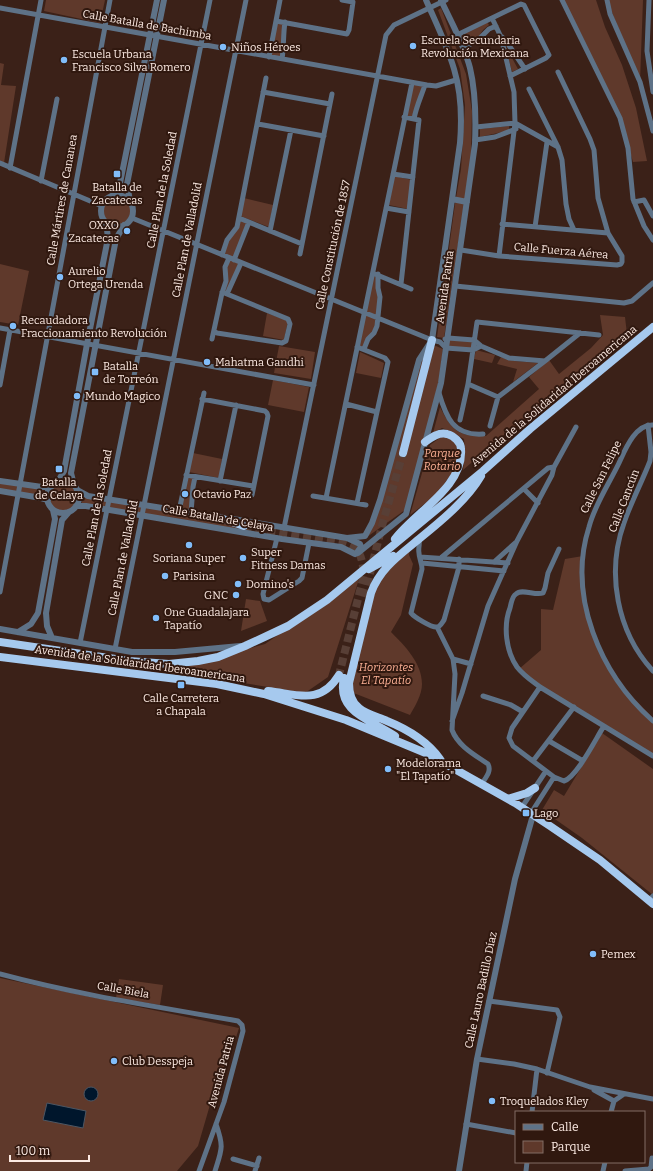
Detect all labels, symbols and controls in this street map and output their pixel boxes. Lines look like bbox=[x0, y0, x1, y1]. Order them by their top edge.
street label: Calle Batalla de Bachimba bbox=[82, 7, 212, 43]
place label: Escuela Secundaria Revolución Mexicana bbox=[421, 34, 529, 60]
place label: Niños Héroes bbox=[231, 41, 301, 54]
marker: Escuela Secundaria Revolución Mexicana bbox=[408, 41, 418, 51]
marker: Niños Héroes bbox=[218, 42, 228, 52]
place label: Escuela Urbana Francisco Silva Romero bbox=[72, 48, 191, 74]
marker: Escuela Urbana Francisco Silva Romero bbox=[59, 55, 69, 65]
street label: Calle Plan de la Soledad bbox=[144, 130, 180, 250]
street label: Calle Mártires de Cananea bbox=[44, 133, 80, 267]
marker: Batalla de Zacatecas bbox=[112, 169, 122, 179]
street label: Calle Constitución de 1857 bbox=[313, 179, 353, 311]
place label: Batalla de Zacatecas bbox=[92, 181, 142, 207]
street label: Calle Plan de Valladolid bbox=[169, 181, 205, 299]
place label: OXXO Zacatecas bbox=[68, 219, 119, 245]
marker: OXXO Zacatecas bbox=[122, 226, 132, 236]
street label: Calle Fuerza Aérea bbox=[513, 240, 609, 262]
street label: Avenida Patria bbox=[433, 250, 457, 324]
place label: Aurelio Ortega Urenda bbox=[68, 265, 143, 291]
marker: Aurelio Ortega Urenda bbox=[55, 272, 65, 282]
place label: Recaudadora Fraccionamiento Revolución bbox=[21, 314, 167, 340]
marker: Recaudadora Fraccionamiento Revolución bbox=[8, 321, 18, 331]
street label: Avenida de la Solidaridad Iberoamericana bbox=[468, 323, 640, 469]
place label: Mahatma Gandhi bbox=[215, 356, 305, 369]
marker: Mahatma Gandhi bbox=[202, 357, 212, 367]
place label: Batalla de Torreón bbox=[103, 360, 159, 386]
marker: Batalla de Torreón bbox=[90, 367, 100, 377]
place label: Mundo Magico bbox=[85, 390, 160, 403]
marker: Mundo Magico bbox=[72, 391, 82, 401]
street label: Calle San Felipe bbox=[578, 438, 624, 516]
park label: Parque Rotario bbox=[424, 447, 460, 473]
street label: Calle Plan de la Soledad bbox=[79, 448, 115, 568]
marker: Batalla de Celaya bbox=[54, 464, 64, 474]
street label: Calle Cancún bbox=[606, 468, 642, 534]
place label: Batalla de Celaya bbox=[35, 476, 83, 502]
place label: Octavio Paz bbox=[193, 488, 251, 501]
marker: Octavio Paz bbox=[180, 489, 190, 499]
street label: Calle Plan de Valladolid bbox=[105, 499, 141, 617]
street label: Calle Batalla de Celaya bbox=[161, 502, 275, 534]
marker: Soriana Super bbox=[184, 540, 194, 550]
place label: Super Fitness Damas bbox=[251, 546, 325, 572]
place label: Soriana Super bbox=[153, 552, 225, 565]
marker: Super Fitness Damas bbox=[238, 553, 248, 563]
place label: Parisina bbox=[173, 570, 215, 583]
marker: Parisina bbox=[160, 571, 170, 581]
place label: Domino's bbox=[246, 578, 294, 591]
marker: Domino's bbox=[233, 579, 243, 589]
place label: GNC bbox=[204, 589, 228, 602]
marker: GNC bbox=[231, 590, 241, 600]
place label: One Guadalajara Tapatío bbox=[164, 606, 249, 632]
marker: One Guadalajara Tapatío bbox=[151, 613, 161, 623]
street label: Avenida de la Solidaridad Iberoamericana bbox=[34, 643, 246, 685]
park label: Horizontes El Tapatío bbox=[359, 661, 413, 687]
marker: Calle Carretera a Chapala bbox=[176, 680, 186, 690]
place label: Calle Carretera a Chapala bbox=[143, 692, 219, 718]
place label: Modelorama "El Tapatío" bbox=[396, 757, 461, 783]
marker: Modelorama "El Tapatío" bbox=[383, 764, 393, 774]
place label: Lago bbox=[534, 807, 558, 820]
marker: Lago bbox=[521, 808, 531, 818]
street label: Calle Lauro Badillo Díaz bbox=[462, 930, 500, 1050]
place label: Pemex bbox=[601, 948, 636, 961]
marker: Pemex bbox=[588, 949, 598, 959]
street label: Calle Biela bbox=[96, 979, 150, 1001]
street label: Avenida Patria bbox=[205, 1035, 237, 1109]
place label: Club Desspeja bbox=[122, 1055, 193, 1068]
marker: Club Desspeja bbox=[109, 1056, 119, 1066]
place label: Troquelados Kley bbox=[500, 1095, 588, 1108]
marker: Troquelados Kley bbox=[487, 1096, 497, 1106]
legend bbox=[515, 1111, 645, 1163]
text: Calle bbox=[551, 1120, 579, 1134]
scale bar bbox=[10, 1137, 89, 1163]
text: Parque bbox=[551, 1140, 590, 1154]
text: 100 m bbox=[16, 1144, 51, 1158]

